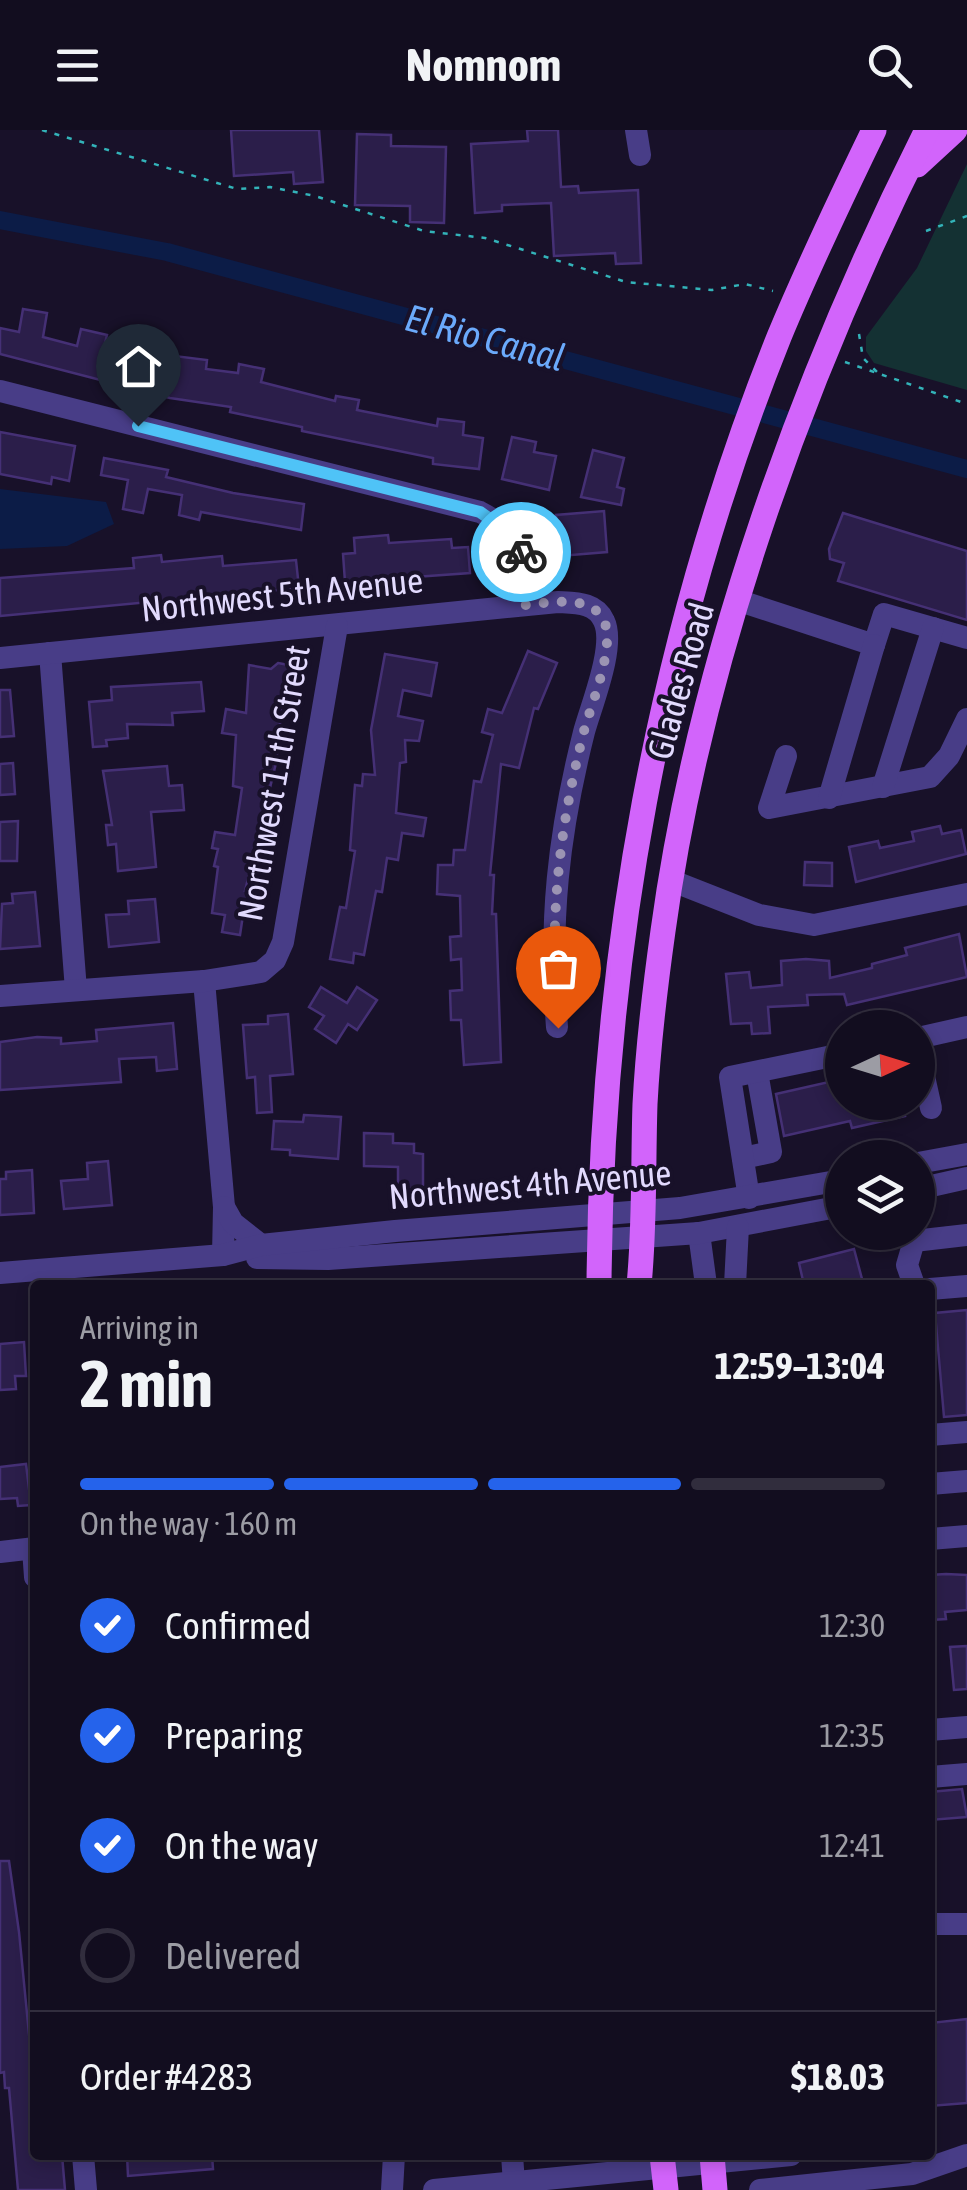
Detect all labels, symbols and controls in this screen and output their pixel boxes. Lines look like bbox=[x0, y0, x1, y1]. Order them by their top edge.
icon: menu bbox=[50, 38, 105, 93]
icon: search bbox=[862, 38, 917, 93]
text: Nomnom bbox=[406, 39, 561, 91]
water label: El Rio Canal bbox=[401, 296, 570, 379]
pin bbox=[96, 324, 181, 427]
icon: home bbox=[111, 339, 166, 394]
courier bbox=[471, 502, 571, 602]
icon: bike bbox=[494, 525, 549, 580]
street label: Northwest 5th Avenue bbox=[139, 559, 425, 629]
street label: Glades Road bbox=[639, 598, 721, 763]
street label: Northwest 11th Street bbox=[229, 642, 317, 924]
pin bbox=[516, 926, 601, 1029]
icon: bag bbox=[531, 941, 586, 996]
north arrow bbox=[825, 1010, 935, 1120]
map controls bbox=[825, 1010, 935, 1250]
button: layers bbox=[825, 1140, 935, 1250]
street label: Northwest 4th Avenue bbox=[387, 1152, 673, 1216]
text: Arriving in bbox=[80, 1309, 199, 1346]
text: 12:59–13:04 bbox=[715, 1344, 885, 1387]
text: 2 min bbox=[80, 1346, 213, 1421]
text: On the way · 160 m bbox=[80, 1505, 297, 1542]
icon: check bbox=[80, 1598, 135, 1653]
text: Confirmed bbox=[165, 1604, 311, 1647]
text: 12:30 bbox=[819, 1607, 885, 1644]
icon: check bbox=[80, 1708, 135, 1763]
text: Preparing bbox=[165, 1714, 303, 1757]
text: 12:35 bbox=[819, 1717, 885, 1754]
icon: check bbox=[80, 1818, 135, 1873]
text: On the way bbox=[165, 1824, 318, 1867]
text: 12:41 bbox=[819, 1827, 885, 1864]
text: Delivered bbox=[165, 1934, 301, 1977]
text: Order #4283 bbox=[80, 2055, 253, 2098]
text: $18.03 bbox=[791, 2055, 885, 2098]

